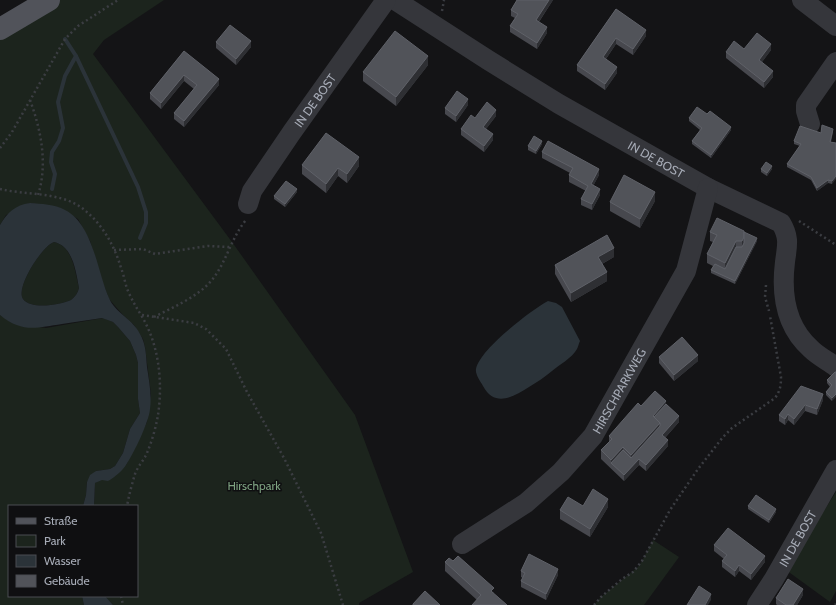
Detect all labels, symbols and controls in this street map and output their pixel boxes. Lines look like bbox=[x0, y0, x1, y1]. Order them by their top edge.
street label: IN DE BOST bbox=[291, 70, 339, 130]
street label: IN DE BOST bbox=[626, 137, 688, 181]
street label: HIRSCHPARKWEG bbox=[589, 345, 649, 436]
park label: Hirschpark bbox=[227, 478, 281, 493]
legend bbox=[8, 505, 138, 597]
street label: IN DE BOST bbox=[775, 507, 819, 569]
text: Straße bbox=[44, 513, 77, 528]
text: Park bbox=[44, 533, 66, 548]
text: Wasser bbox=[44, 553, 81, 568]
text: Gebäude bbox=[44, 573, 90, 588]

